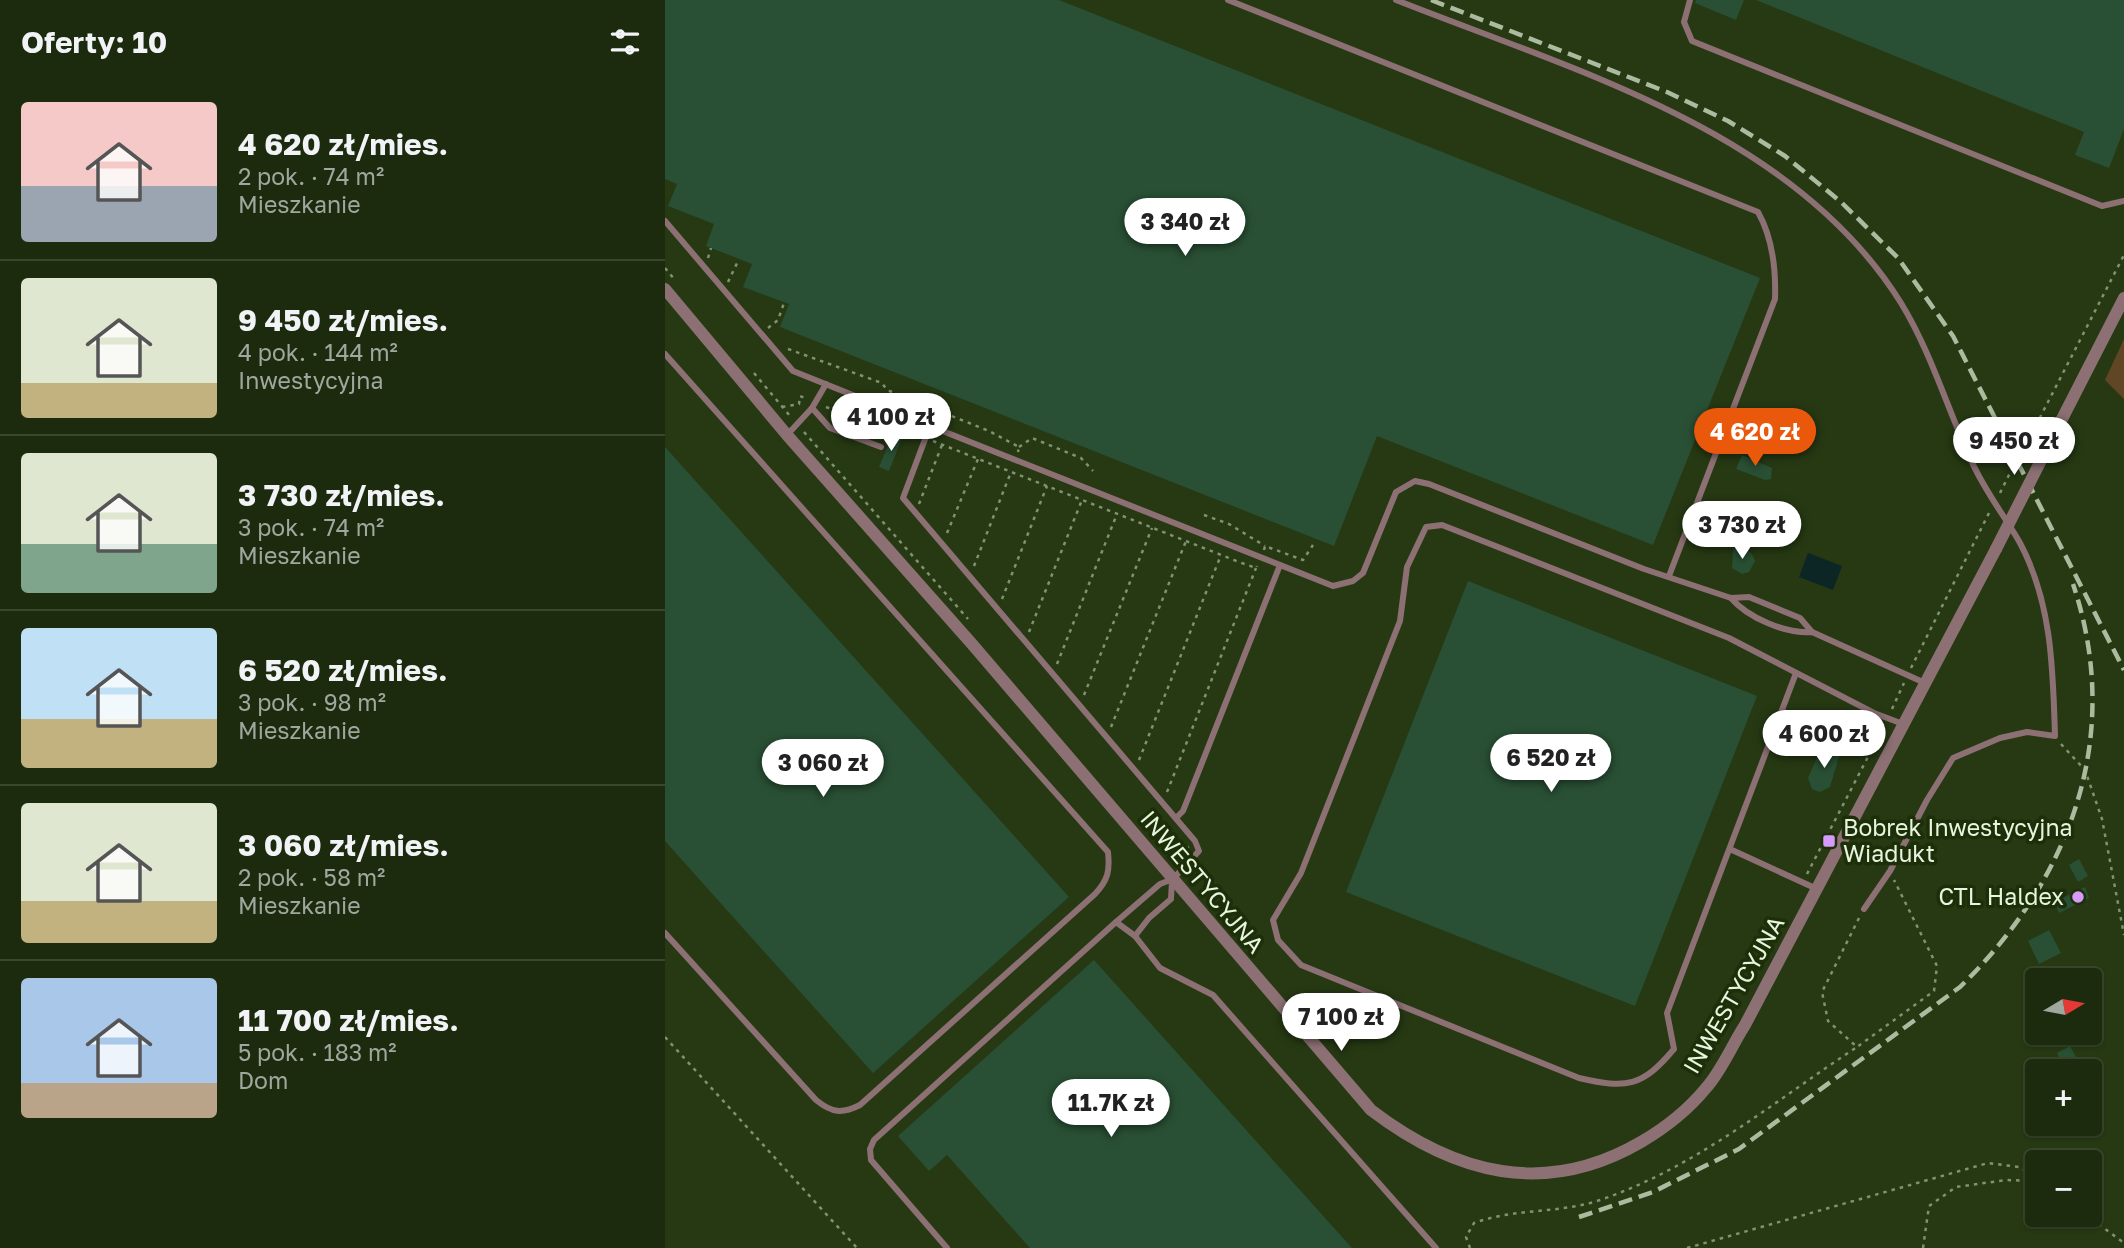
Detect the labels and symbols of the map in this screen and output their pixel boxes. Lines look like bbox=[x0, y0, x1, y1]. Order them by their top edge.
pin: 3 340 zł bbox=[1113, 198, 1257, 258]
pin: 4 100 zł bbox=[819, 393, 963, 453]
pin: 4 620 zł bbox=[1683, 408, 1827, 468]
pin: 9 450 zł bbox=[1942, 418, 2086, 477]
pin: 3 730 zł bbox=[1670, 502, 1814, 561]
pin: 4 600 zł bbox=[1752, 710, 1896, 770]
pin: 6 520 zł bbox=[1479, 734, 1623, 794]
pin: 3 060 zł bbox=[751, 740, 895, 799]
street label: INWESTYCYJNA bbox=[1135, 804, 1270, 958]
place label: Bobrek Inwestycyjna Wiadukt bbox=[1843, 813, 2073, 867]
marker: Bobrek Inwestycyjna Wiadukt bbox=[1821, 833, 1837, 849]
place label: CTL Haldex bbox=[1938, 882, 2064, 910]
marker: CTL Haldex bbox=[2070, 889, 2086, 905]
street label: INWESTYCYJNA bbox=[1677, 911, 1790, 1078]
north arrow bbox=[2025, 968, 2102, 1045]
pin: 7 100 zł bbox=[1269, 993, 1413, 1053]
pin: 11.7K zł bbox=[1039, 1080, 1183, 1139]

